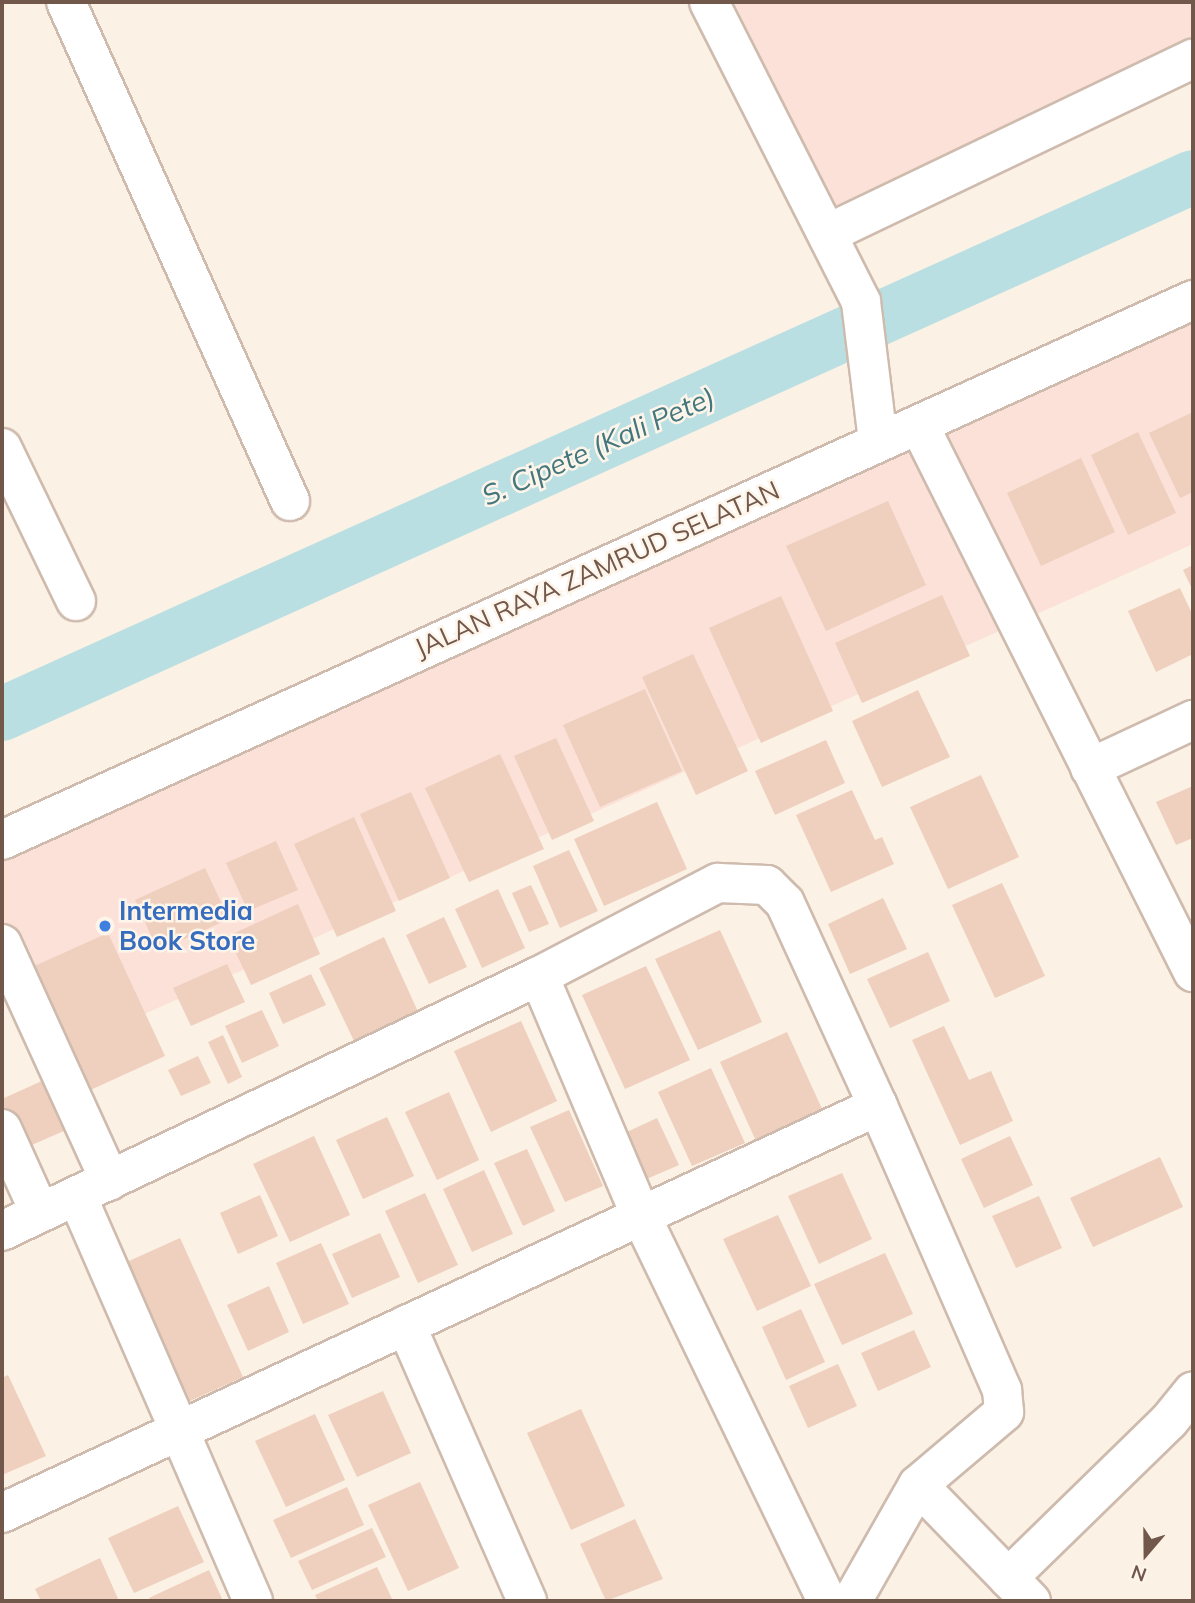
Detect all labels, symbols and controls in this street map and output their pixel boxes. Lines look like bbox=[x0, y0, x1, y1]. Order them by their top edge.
water label: S. Cipete (Kali Pete) bbox=[476, 380, 720, 512]
street label: JALAN RAYA ZAMRUD SELATAN bbox=[410, 474, 784, 664]
place label: Intermedia Book Store bbox=[119, 895, 255, 956]
marker: Intermedia Book Store bbox=[97, 918, 113, 934]
north arrow bbox=[1111, 1519, 1181, 1589]
text: N bbox=[1128, 1560, 1150, 1587]

